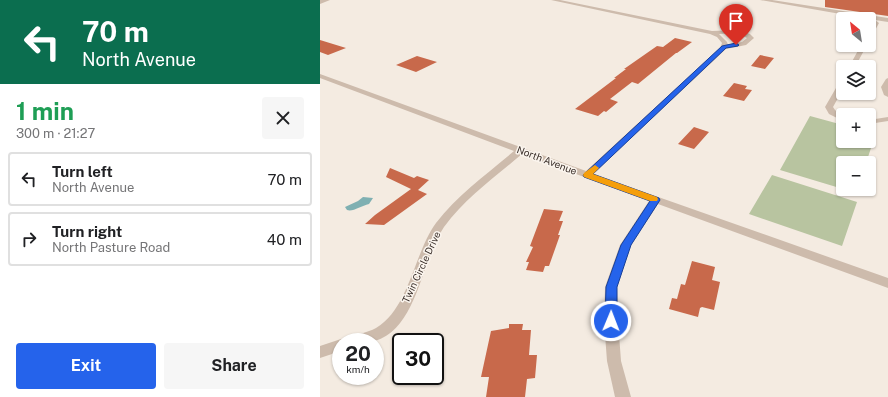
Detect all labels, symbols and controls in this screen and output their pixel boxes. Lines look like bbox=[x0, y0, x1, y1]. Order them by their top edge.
pin bbox=[719, 4, 753, 45]
icon: arrive bbox=[725, 10, 747, 32]
north arrow bbox=[836, 12, 876, 52]
map controls bbox=[836, 12, 876, 196]
text: 70 m bbox=[82, 15, 149, 48]
icon: left bbox=[16, 16, 68, 68]
text: North Avenue bbox=[82, 49, 196, 70]
button: layers bbox=[836, 60, 876, 100]
text: 1 min bbox=[16, 97, 74, 125]
button: close bbox=[262, 97, 304, 139]
button: + bbox=[836, 108, 876, 148]
text: 300 m · 21:27 bbox=[16, 126, 95, 141]
street label: North Avenue bbox=[515, 143, 579, 177]
button: − bbox=[836, 156, 876, 196]
text: Turn left bbox=[52, 163, 113, 180]
icon: left bbox=[18, 168, 40, 190]
text: 70 m bbox=[267, 171, 302, 188]
text: North Avenue bbox=[52, 180, 134, 195]
text: Turn right bbox=[52, 223, 122, 240]
icon: right bbox=[18, 228, 40, 250]
street label: Twin Circle Drive bbox=[399, 229, 443, 305]
text: 40 m bbox=[267, 231, 302, 248]
text: North Pasture Road bbox=[52, 240, 170, 255]
position arrow bbox=[590, 300, 632, 342]
speed limit sign: 30 bbox=[392, 333, 444, 385]
text: 20 bbox=[345, 342, 371, 366]
button: Exit bbox=[16, 343, 156, 389]
button: Share bbox=[164, 343, 304, 389]
text: km/h bbox=[346, 363, 370, 375]

